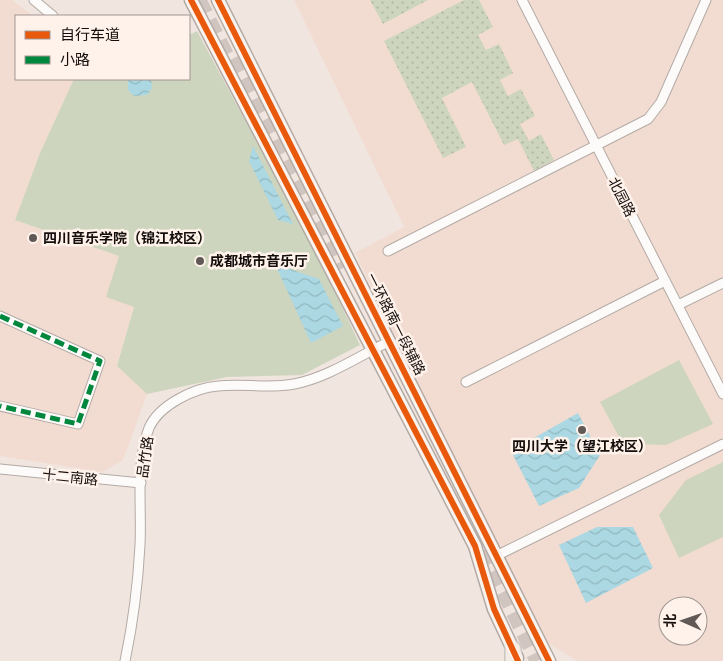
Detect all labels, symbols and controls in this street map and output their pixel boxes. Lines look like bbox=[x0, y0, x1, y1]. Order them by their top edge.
legend bbox=[15, 15, 190, 80]
text: 自行车道 bbox=[60, 26, 120, 44]
text: 小路 bbox=[60, 51, 90, 69]
street label: 北园路 bbox=[605, 175, 639, 219]
place label: 四川音乐学院（锦江校区） bbox=[43, 230, 211, 246]
marker: 四川音乐学院（锦江校区） bbox=[27, 232, 39, 244]
place label: 成都城市音乐厅 bbox=[210, 253, 308, 269]
marker: 成都城市音乐厅 bbox=[194, 255, 206, 267]
street label: 一环路南一段辅路 bbox=[363, 270, 429, 378]
marker: 四川大学（望江校区） bbox=[576, 424, 588, 436]
street label: 品竹路 bbox=[134, 435, 156, 479]
place label: 四川大学（望江校区） bbox=[512, 438, 652, 454]
street label: 十二南路 bbox=[41, 466, 99, 488]
north arrow bbox=[658, 596, 708, 646]
text: 北 bbox=[662, 613, 678, 628]

